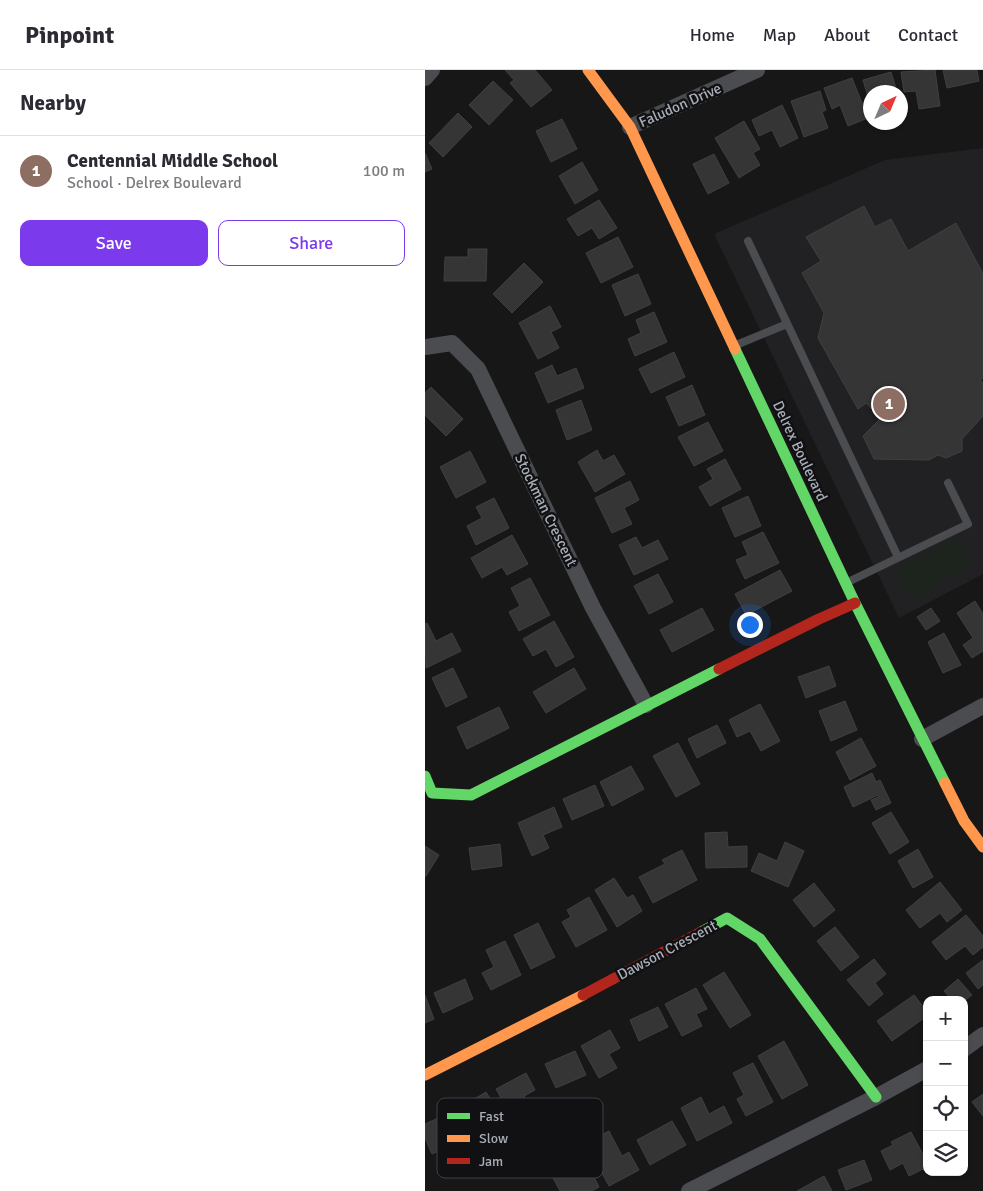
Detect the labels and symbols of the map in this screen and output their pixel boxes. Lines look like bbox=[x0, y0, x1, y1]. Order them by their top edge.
street label: Faludon Drive bbox=[636, 79, 724, 131]
north arrow bbox=[863, 85, 908, 130]
pin: 1 bbox=[873, 385, 905, 423]
street label: Delrex Boulevard bbox=[769, 398, 831, 504]
street label: Stockman Crescent bbox=[511, 451, 581, 569]
your location bbox=[737, 612, 763, 638]
street label: Dawson Crescent bbox=[614, 916, 720, 984]
legend bbox=[437, 1098, 603, 1178]
text: Fast bbox=[479, 1108, 504, 1125]
text: Slow bbox=[479, 1130, 508, 1147]
text: Jam bbox=[479, 1153, 503, 1170]

